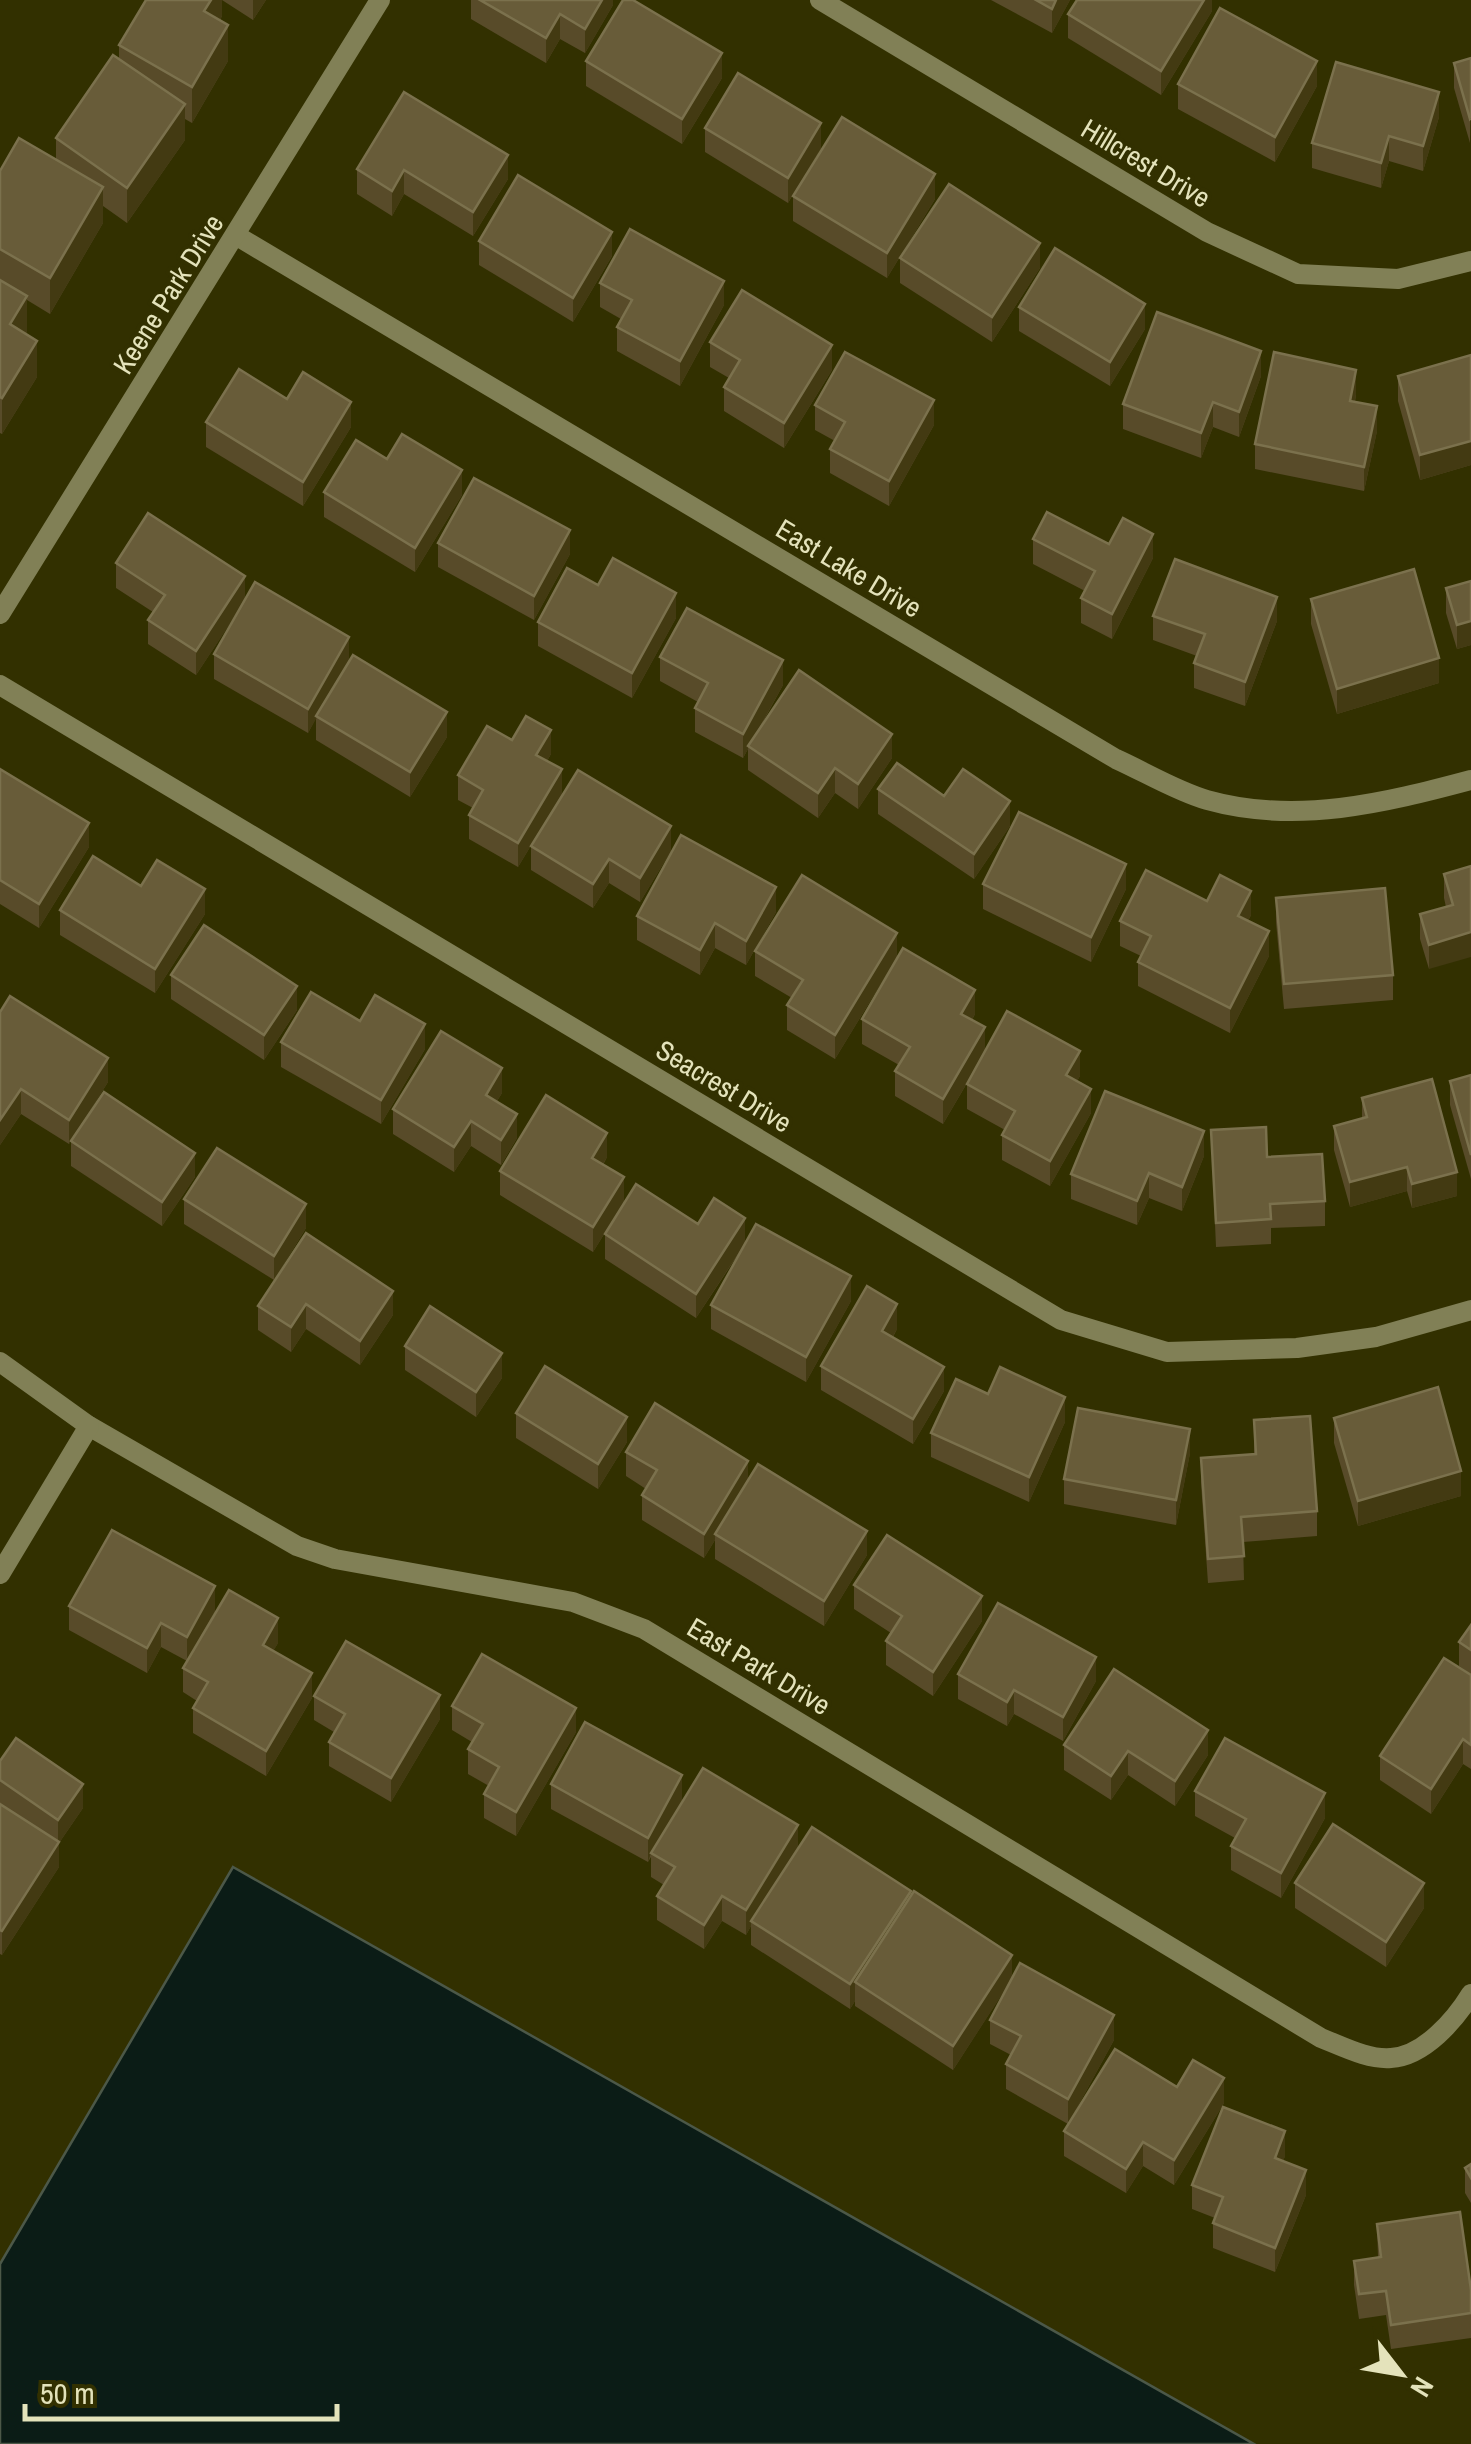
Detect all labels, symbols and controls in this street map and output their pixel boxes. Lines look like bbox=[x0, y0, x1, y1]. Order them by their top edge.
street label: Hillcrest Drive bbox=[1074, 110, 1218, 216]
street label: Keene Park Drive bbox=[104, 207, 232, 381]
street label: East Lake Drive bbox=[769, 510, 929, 626]
street label: Seacrest Drive bbox=[649, 1031, 799, 1141]
street label: East Park Drive bbox=[680, 1608, 838, 1724]
north arrow bbox=[1351, 2324, 1451, 2424]
scale bar bbox=[25, 2359, 338, 2421]
text: N bbox=[1402, 2370, 1443, 2404]
text: 50 m bbox=[40, 2373, 95, 2413]

